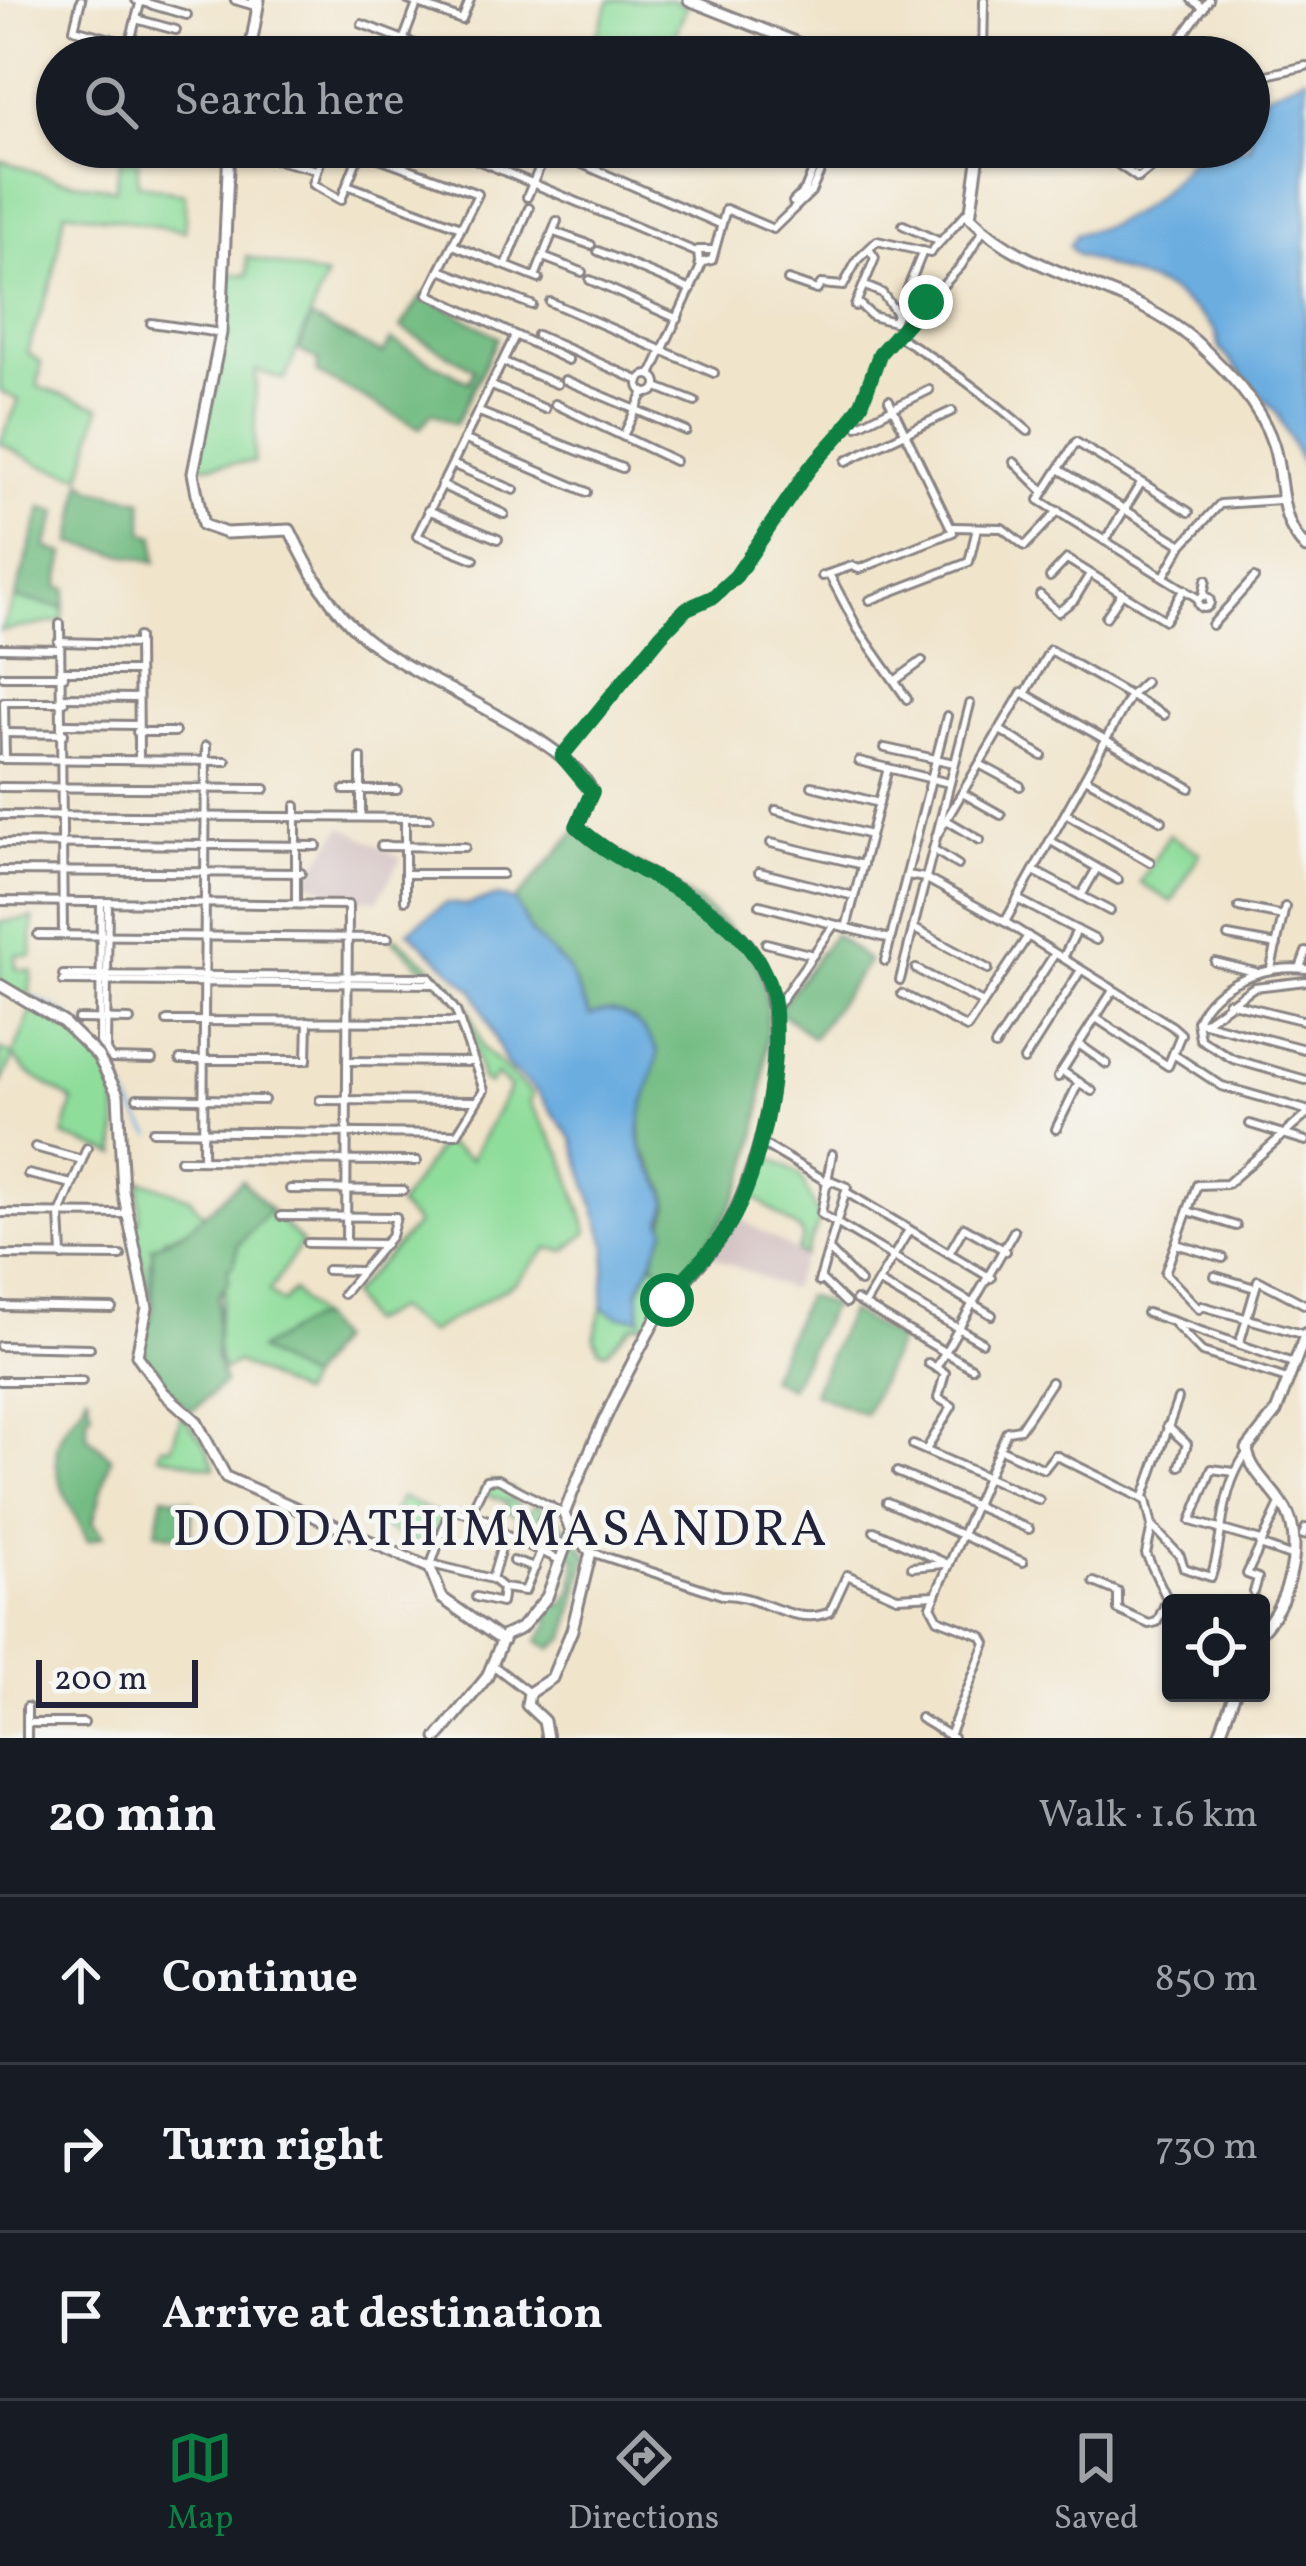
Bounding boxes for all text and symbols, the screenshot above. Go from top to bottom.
search box [36,36,1270,168]
icon: search [78,69,144,135]
text: Search here [174,71,405,134]
route end [899,275,953,329]
route start [640,1273,694,1327]
district label: DODDATHIMMASANDRA [172,1496,830,1567]
map controls [1162,1594,1270,1702]
button: locate [1162,1594,1270,1702]
scale bar [36,1654,198,1707]
text: 200 m [54,1658,148,1704]
text: 20 min [48,1781,217,1852]
text: Walk · 1.6 km [1038,1789,1258,1843]
icon: ahead [48,1947,114,2013]
text: Continue [162,1948,358,2011]
text: 850 m [1155,1953,1258,2007]
icon: right [48,2115,114,2181]
text: Turn right [162,2116,383,2179]
text: 730 m [1155,2121,1258,2175]
icon: arrive [48,2283,114,2349]
text: Arrive at destination [162,2284,603,2347]
tab: Map [167,2425,233,2543]
tab: Directions [568,2425,719,2543]
tab: Saved [1054,2425,1139,2543]

